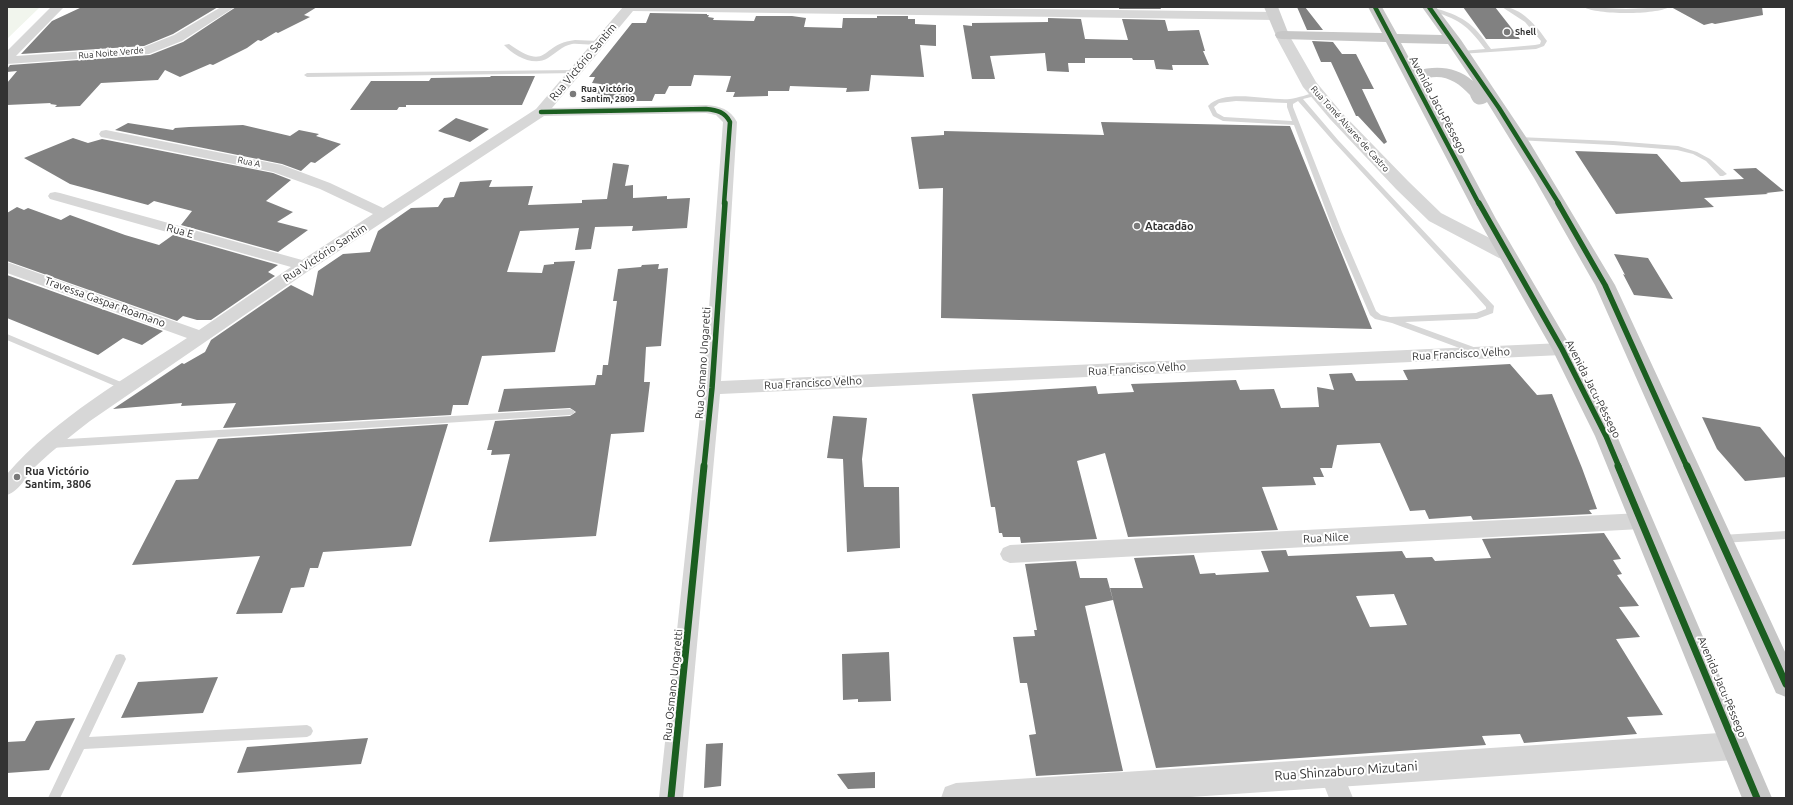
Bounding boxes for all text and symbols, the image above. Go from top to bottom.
street label: Rua Victório Santim [547,21,619,103]
marker: Shell [1502,27,1512,37]
place label: Shell [1515,27,1536,37]
street label: Rua Noite Verde [78,45,144,61]
street label: Avenida Jacu-Pêssego [1407,54,1469,156]
place label: Rua Victório Santim, 2809 [581,84,635,105]
street label: Rua Tomé Alvares de Castro [1308,84,1392,174]
marker: Rua Victório Santim, 2809 [568,89,578,99]
street label: Rua A [236,154,262,170]
place label: Atacadão [1145,219,1194,233]
street label: Rua E [165,221,195,241]
street label: Rua Victório Santim [281,221,369,285]
marker: Atacadão [1132,221,1142,231]
street label: Travessa Gaspar Roamano [43,274,167,330]
street label: Rua Osmano Ungaretti [692,307,714,419]
street label: Avenida Jacu-Pêssego [1563,338,1623,440]
street label: Rua Francisco Velho [1412,345,1510,363]
street label: Rua Francisco Velho [1088,360,1186,378]
street label: Rua Francisco Velho [764,374,862,392]
place label: Rua Victório Santim, 3806 [25,464,91,490]
marker: Rua Victório Santim, 3806 [12,472,22,482]
street label: Rua Nilce [1303,530,1349,546]
street label: Rua Osmano Ungaretti [661,628,685,742]
street label: Avenida Jacu-Pêssego [1695,635,1749,739]
street label: Rua Shinzaburo Mizutani [1274,758,1418,784]

